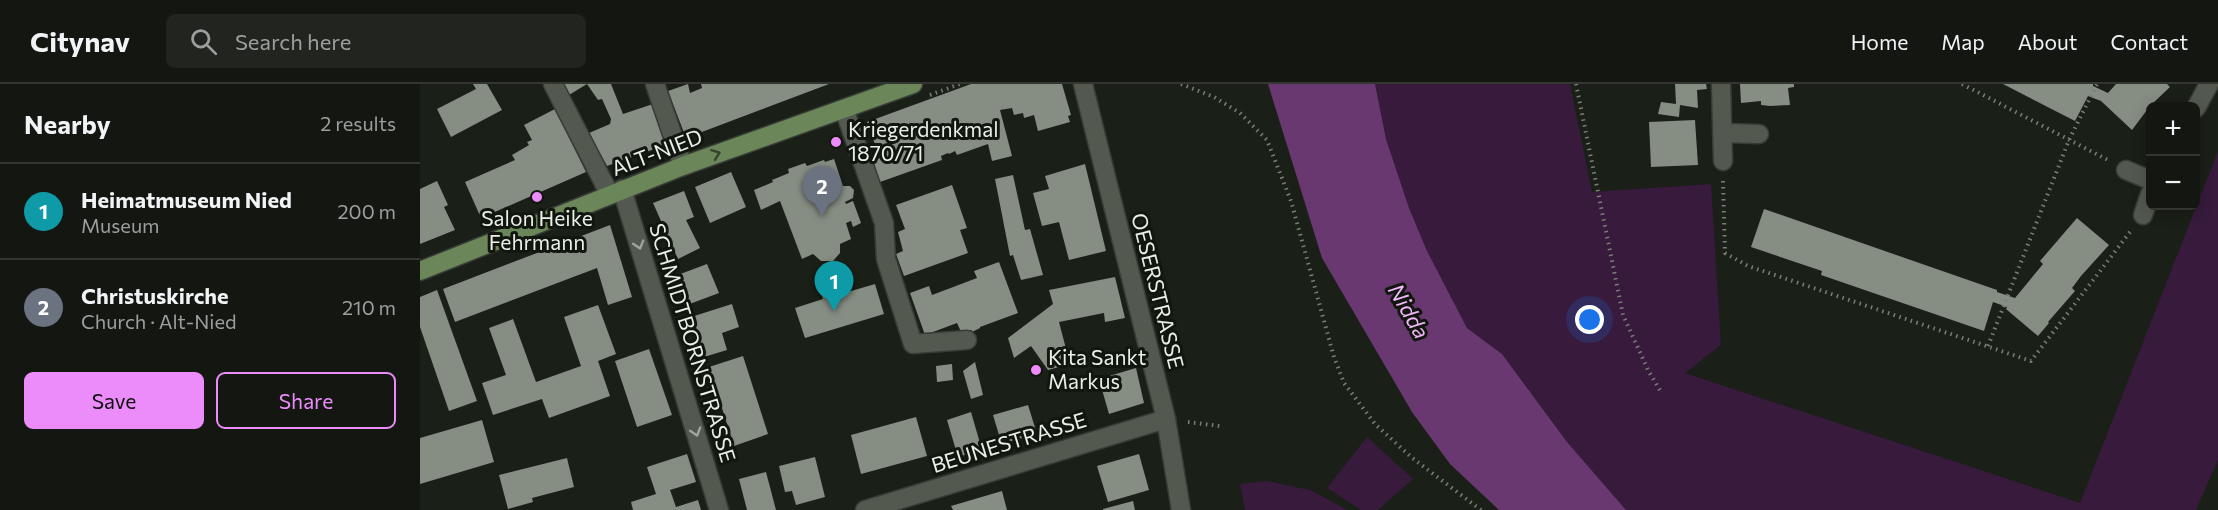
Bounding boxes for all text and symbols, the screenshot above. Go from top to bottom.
search box [166,14,586,68]
text: Citynav [30,24,130,58]
icon: search [187,25,220,58]
text: Search here [235,28,351,55]
text: Home [1851,29,1908,54]
text: Map [1941,29,1985,54]
text: About [2018,29,2077,54]
text: Contact [2110,29,2188,54]
map controls [2146,102,2200,210]
button: + [2146,102,2200,156]
text: Nearby [24,108,111,139]
text: 2 results [320,111,396,135]
place label: Kriegerdenkmal 1870/71 [848,116,999,165]
street label: ALT-NIED [608,123,705,180]
marker: Kriegerdenkmal 1870/71 [829,135,843,149]
one-way arrow [711,149,721,162]
button: − [2146,156,2200,210]
pin: 2 [802,166,842,216]
text: Heimatmuseum Nied [81,186,292,213]
marker: Salon Heike Fehrmann [530,190,544,204]
text: 1 [39,199,48,223]
text: 200 m [338,199,396,223]
place label: Salon Heike Fehrmann [481,205,593,254]
street label: OESERSTRASSE [1127,210,1190,371]
text: Museum [81,213,160,237]
street label: SCHMIDTBORNSTRASSE [645,220,742,465]
one-way arrow [632,239,644,250]
pin: 1 [814,262,854,311]
water label: Nidda [1383,278,1436,343]
text: Christuskirche [81,282,229,309]
text: 2 [38,295,49,319]
text: 210 m [342,295,396,319]
your location [1575,305,1604,334]
text: Church · Alt-Nied [81,309,237,333]
place label: Kita Sankt Markus [1048,344,1146,393]
marker: Kita Sankt Markus [1029,363,1043,377]
button: Save [24,372,204,429]
button: Share [216,372,396,429]
street label: BEUNESTRASSE [928,406,1089,477]
one-way arrow [689,426,701,437]

